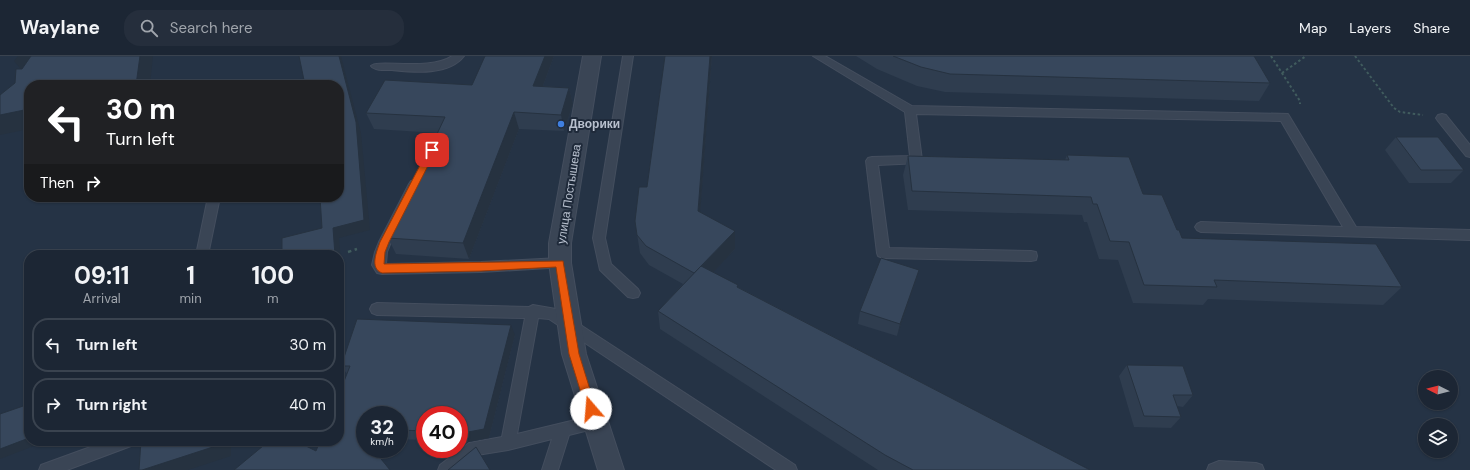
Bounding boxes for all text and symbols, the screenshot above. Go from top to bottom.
search box [124,10,404,46]
text: Waylane [20,15,100,40]
icon: search [138,17,160,39]
text: Search here [170,18,253,38]
text: Map [1299,19,1327,37]
text: Layers [1349,19,1391,37]
text: Share [1413,19,1450,37]
text: 30 m [106,91,176,128]
icon: left [40,96,92,148]
place label: Дворики [569,116,620,132]
marker: Дворики [556,119,566,129]
text: Turn left [106,127,175,151]
pin [415,133,449,167]
icon: arrive [421,139,443,161]
street label: улица Постышева [553,143,585,245]
icon: right [82,172,104,194]
text: Then [40,173,74,193]
text: 09:11 [74,260,130,291]
text: 1 [186,260,195,291]
text: 100 [252,260,294,291]
text: Arrival [83,290,121,307]
text: min [180,290,202,307]
text: m [267,290,279,307]
icon: left [42,334,64,356]
text: Turn left [76,335,137,355]
text: 30 m [290,335,326,355]
north arrow [1418,370,1458,410]
map controls [1418,370,1458,458]
position arrow [570,388,612,430]
icon: right [42,394,64,416]
text: Turn right [76,395,147,415]
text: 40 m [289,395,326,415]
speed limit sign: 40 [416,406,468,458]
text: 32 [370,414,394,440]
button: layers [1418,418,1458,458]
text: km/h [370,435,394,448]

